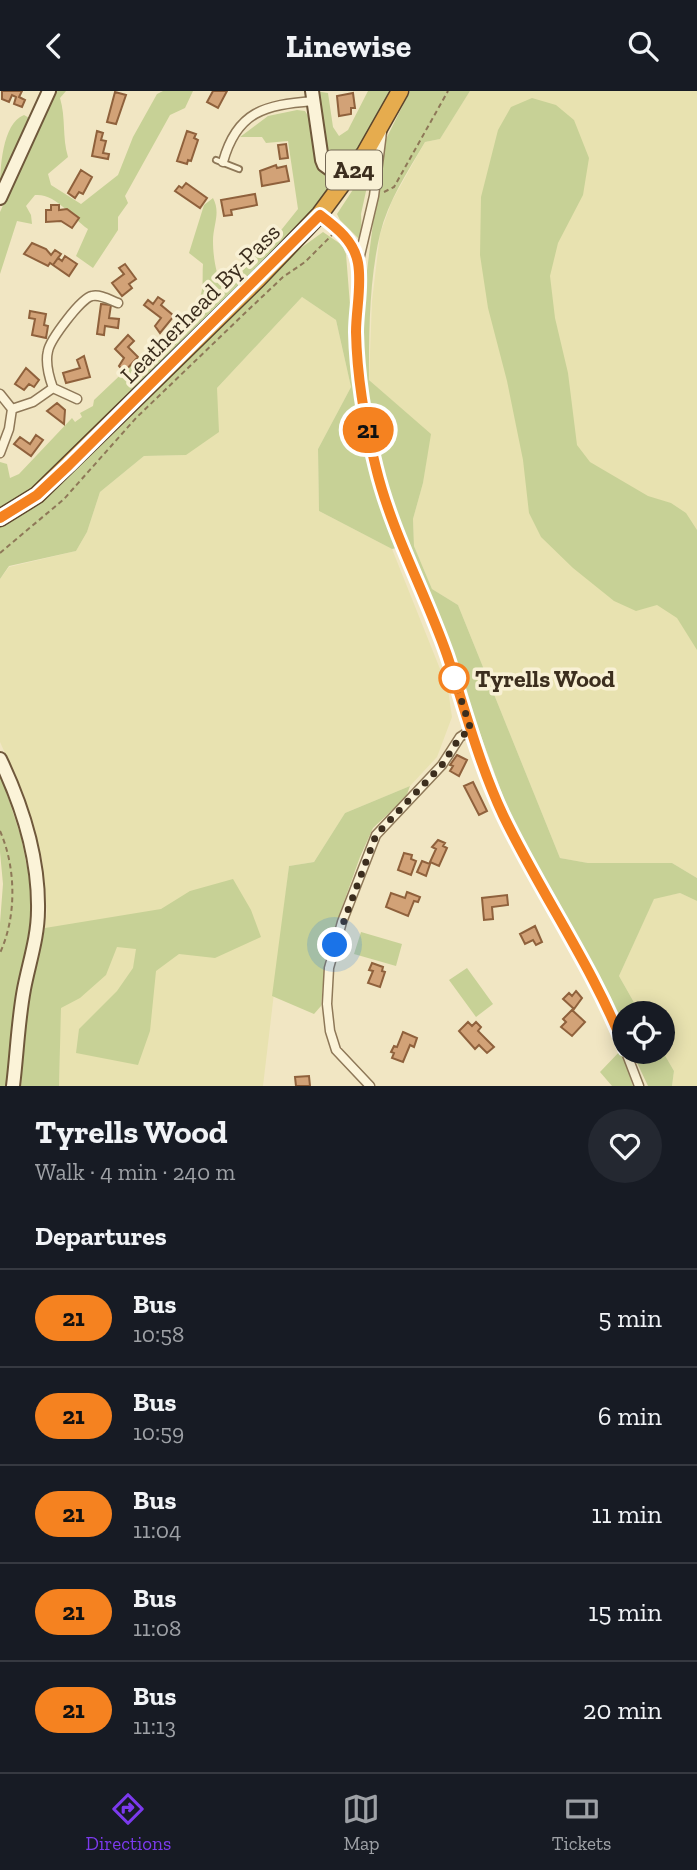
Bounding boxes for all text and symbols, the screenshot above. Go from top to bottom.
icon: back [35,27,73,65]
text: Linewise [286,27,411,65]
icon: search [624,27,662,65]
road number: A24 [326,151,382,190]
street label: Leatherhead By-Pass [114,217,286,389]
line badge: 21 [336,407,400,453]
text: 21 [357,415,379,444]
marker: Tyrells Wood [439,663,469,693]
place label: Tyrells Wood [475,664,615,693]
your location [317,927,352,962]
map controls [612,1001,675,1064]
button: locate [612,1001,675,1064]
button: heart [588,1109,662,1183]
text: Tyrells Wood [35,1112,227,1151]
text: Walk · 4 min · 240 m [35,1158,235,1186]
text: Departures [35,1220,167,1252]
text: Bus [133,1288,176,1320]
text: 5 min [598,1302,662,1334]
text: 21 [62,1303,85,1332]
text: 10:58 [133,1320,184,1348]
text: Bus [133,1386,176,1418]
text: 6 min [598,1400,662,1432]
text: 21 [62,1401,85,1430]
text: 10:59 [133,1418,184,1446]
text: Bus [133,1484,176,1516]
text: 11 min [591,1498,662,1530]
text: 21 [62,1499,85,1528]
text: 11:04 [133,1516,182,1544]
text: Bus [133,1582,176,1614]
text: 15 min [588,1596,662,1628]
text: 21 [62,1597,85,1626]
text: 11:08 [133,1614,181,1642]
text: Bus [133,1680,176,1712]
text: 20 min [583,1694,662,1726]
text: 21 [62,1695,85,1724]
text: 11:13 [133,1712,176,1740]
tab: Directions [86,1790,171,1855]
tab: Map [342,1790,380,1855]
tab: Tickets [552,1790,611,1855]

